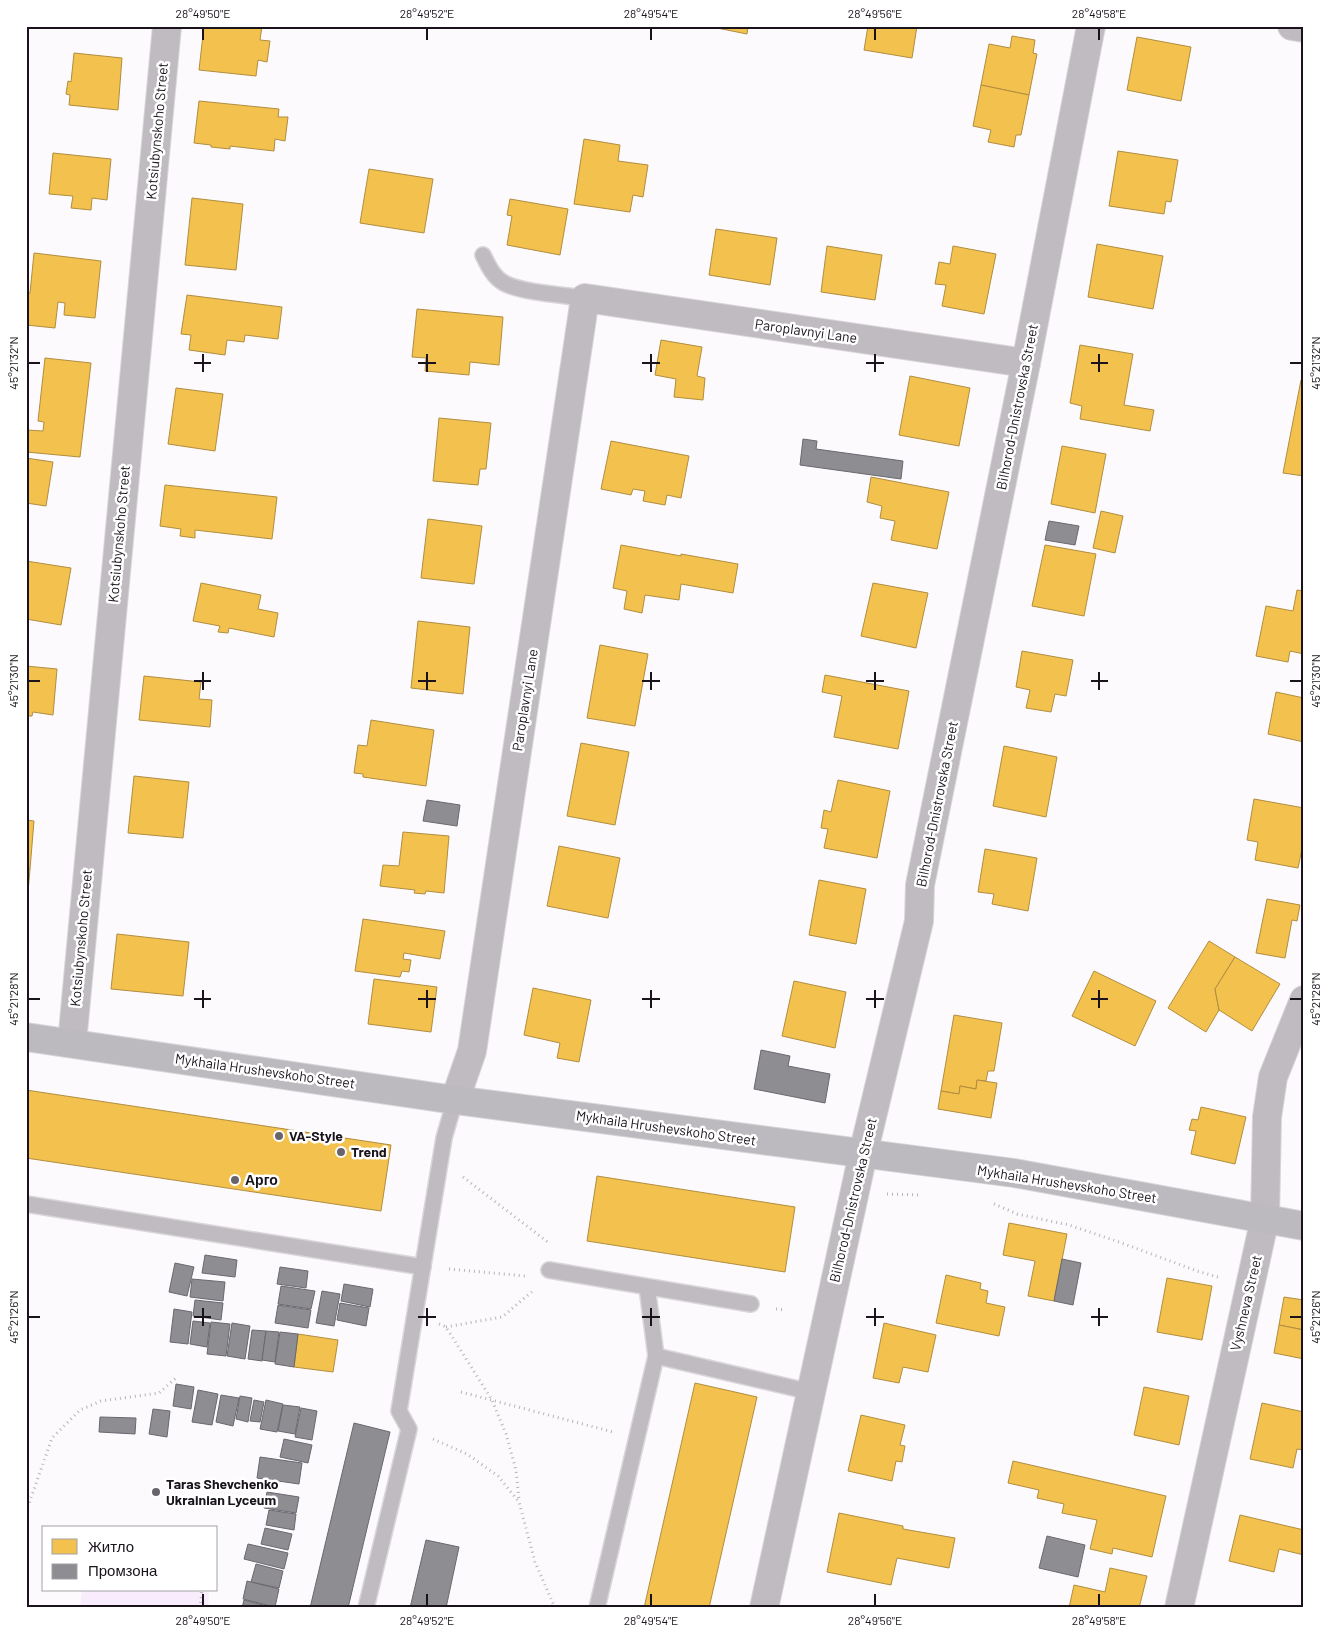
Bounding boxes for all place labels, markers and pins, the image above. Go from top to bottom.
place label: VA-Style [289,1127,343,1144]
marker: VA-Style [273,1130,285,1142]
place label: Trend [351,1143,387,1160]
marker: Trend [335,1146,347,1158]
place label: Арго [245,1171,278,1188]
marker: Арго [229,1174,241,1186]
place label: Taras Shevchenko Ukrainian Lyceum [166,1475,279,1508]
marker: Taras Shevchenko Ukrainian Lyceum [150,1486,162,1498]

